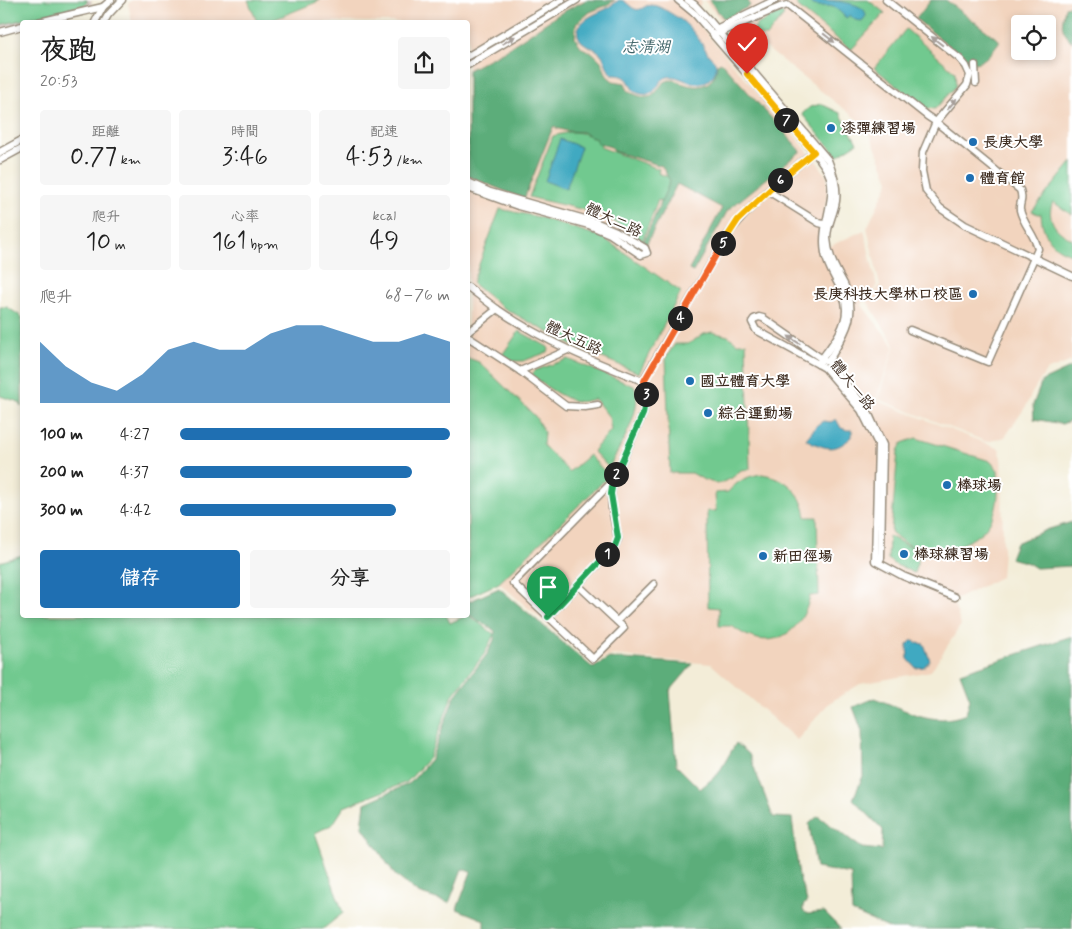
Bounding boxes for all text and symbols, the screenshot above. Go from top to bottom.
map controls [1011,15,1056,60]
button: locate [1011,15,1056,60]
pin [726,23,768,74]
icon: check [733,30,761,58]
text: 夜跑 [40,33,96,70]
one-way arrow [822,33,835,44]
one-way arrow [503,35,516,44]
one-way arrow [930,35,943,46]
button: share [398,37,450,89]
water label: 志清湖 [622,37,672,58]
text: 20:53 [40,71,78,92]
one-way arrow [946,97,957,110]
pin: 7 [774,108,798,132]
text: 7 [782,111,791,129]
place label: 漆彈練習場 [841,119,916,139]
marker: 漆彈練習場 [825,122,837,134]
text: 距離 [92,123,120,141]
text: 時間 [231,123,259,141]
text: 配速 [370,123,398,141]
place label: 長庚大學 [983,133,1043,153]
marker: 長庚大學 [967,136,979,148]
text: 0.77 [70,141,117,174]
text: 3:46 [222,141,268,174]
text: 4:53 [346,141,393,174]
text: km [117,151,141,169]
text: /km [393,151,423,169]
pin: 6 [768,168,792,192]
place label: 體育館 [980,169,1025,189]
text: 6 [777,171,784,189]
marker: 體育館 [964,172,976,184]
street label: 體大二路 [582,199,645,243]
text: kcal [373,207,396,225]
text: 爬升 [92,208,120,226]
text: 心率 [231,208,259,226]
text: 49 [370,225,399,258]
text: 10 [85,226,111,259]
text: 161 [212,226,246,259]
pin: 5 [710,230,736,256]
text: 5 [719,234,728,252]
text: m [111,236,126,254]
text: bpm [246,236,278,254]
text: 68–76 m [385,285,450,306]
place label: 長庚科技大學林口校區 [813,285,963,305]
text: 爬升 [40,287,72,308]
marker: 長庚科技大學林口校區 [967,288,979,300]
pin: 4 [668,306,692,330]
text: 4 [676,309,685,327]
street label: 體大五路 [542,317,605,361]
one-way arrow [788,335,801,345]
street label: 體大一路 [826,356,879,415]
place label: 國立體育大學 [700,372,790,392]
marker: 國立體育大學 [684,375,696,387]
pin: 3 [634,382,658,406]
text: 3 [643,385,650,403]
place label: 綜合運動場 [718,404,793,424]
marker: 綜合運動場 [702,407,714,419]
text: 100 m [40,424,83,445]
text: 4:27 [120,424,149,445]
text: 200 m [40,462,84,483]
text: 4:37 [120,462,149,483]
pin: 2 [604,462,628,486]
text: 2 [613,465,620,483]
place label: 棒球場 [957,476,1002,496]
marker: 棒球場 [941,479,953,491]
text: 300 m [40,500,83,521]
text: 4:42 [120,500,151,521]
pin: 1 [594,542,620,566]
text: 1 [604,545,611,563]
place label: 棒球練習場 [914,545,989,565]
place label: 新田徑場 [773,547,833,567]
marker: 棒球練習場 [898,548,910,560]
button: 儲存 [40,550,240,608]
button: 分享 [250,550,450,608]
marker: 新田徑場 [757,550,769,562]
pin [527,566,569,617]
icon: arrive [534,573,562,601]

